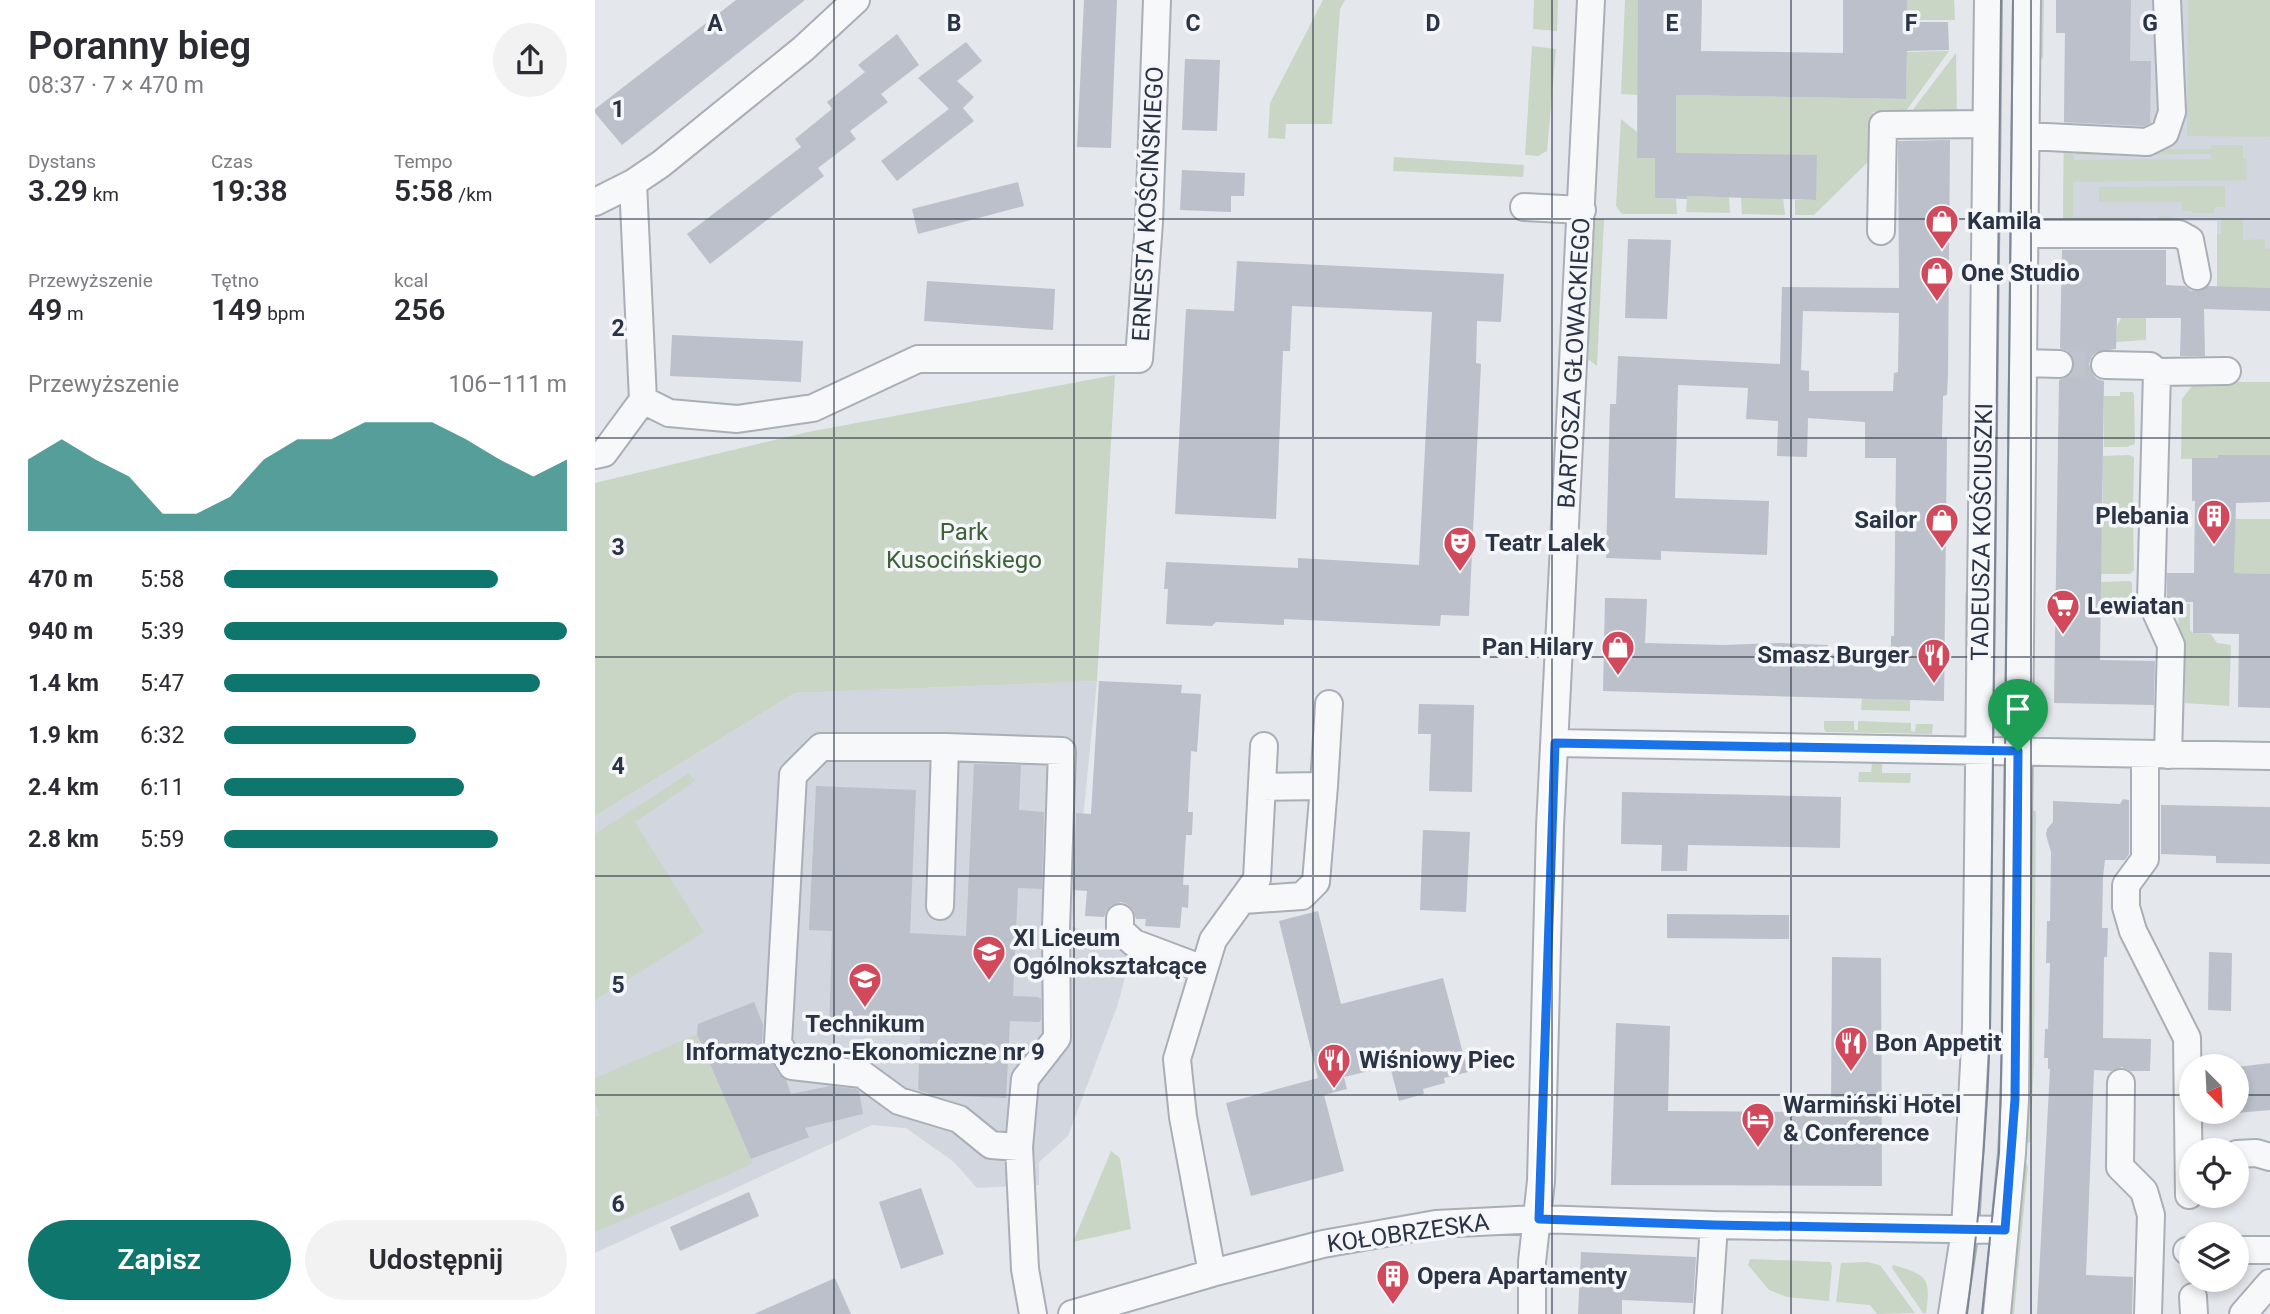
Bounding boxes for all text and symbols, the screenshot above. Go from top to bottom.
text: A [707,10,723,37]
text: B [947,10,961,37]
text: C [1185,10,1201,37]
text: D [1426,10,1440,37]
text: E [1666,10,1679,37]
text: F [1905,10,1918,37]
text: G [2142,10,2158,37]
button: share [493,23,567,97]
text: Poranny bieg [28,24,251,68]
street label: ERNESTA KOŚCIŃSKIEGO [1127,66,1169,342]
text: 08:37 · 7 × 470 m [28,72,204,99]
text: 1 [611,96,625,123]
text: Dystans [28,150,96,173]
text: Czas [211,150,253,173]
text: Tempo [394,150,453,173]
text: 3.29 [28,173,88,208]
text: 19:38 [211,173,288,208]
text: 5:58 [394,173,454,208]
text: km [88,183,119,206]
text: /km [454,183,492,206]
shop icon: Kamila [1923,202,1961,251]
place label: Kamila [1967,207,2042,235]
street label: BARTOSZA GŁOWACKIEGO [1552,217,1596,509]
shop icon: One Studio [1918,254,1956,303]
place label: One Studio [1961,259,2080,287]
text: Przewyższenie [28,269,153,292]
text: Tętno [211,269,259,292]
text: kcal [394,269,428,292]
text: 49 [28,292,62,327]
text: 149 [211,292,262,327]
text: 256 [394,292,445,327]
text: m [62,302,84,325]
text: bpm [262,302,305,325]
text: 2 [611,315,625,342]
text: Przewyższenie [28,371,179,398]
text: 106–111 m [448,371,567,398]
street label: TADEUSZA KOŚCIUSZKI [1966,403,1998,661]
building icon: Plebania [2195,497,2233,546]
shop icon: Sailor [1923,501,1961,550]
place label: Plebania [2095,502,2189,530]
place label: Sailor [1854,506,1917,534]
park label: Park Kusocińskiego [886,518,1042,574]
theatre icon: Teatr Lalek [1441,524,1479,573]
place label: Teatr Lalek [1485,529,1607,557]
text: 3 [611,534,625,561]
text: 470 m [28,566,93,593]
text: 5:58 [140,566,184,593]
supermarket icon: Lewiatan [2044,587,2082,636]
place label: Lewiatan [2087,592,2184,620]
text: 940 m [28,618,93,645]
text: 5:39 [140,618,184,645]
shop icon: Pan Hilary [1599,628,1637,677]
place label: Pan Hilary [1482,633,1594,661]
restaurant icon: Smasz Burger [1915,636,1953,685]
place label: Smasz Burger [1757,641,1909,669]
text: 1.4 km [28,670,99,697]
text: 5:47 [140,670,184,697]
pin [1988,679,2048,751]
icon: arrive [1999,690,2037,728]
text: 1.9 km [28,722,99,749]
text: 6:32 [140,722,184,749]
text: 4 [611,753,625,780]
text: 2.4 km [28,774,99,801]
text: 6:11 [140,774,184,801]
text: 2.8 km [28,826,99,853]
text: 5:59 [140,826,184,853]
place label: XI Liceum Ogólnokształcące [1013,924,1207,980]
school or university icon: XI Liceum Ogólnokształcące [970,933,1008,982]
school or university icon: Technikum Informatyczno-Ekonomiczne nr 9 [846,960,884,1009]
text: 5 [611,972,625,999]
place label: Technikum Informatyczno-Ekonomiczne nr 9 [685,1010,1045,1066]
restaurant icon: Bon Appetit [1832,1024,1870,1073]
place label: Bon Appetit [1875,1029,2002,1057]
restaurant icon: Wiśniowy Piec [1315,1041,1353,1090]
place label: Wiśniowy Piec [1359,1046,1515,1074]
north arrow [2179,1054,2249,1124]
map controls [2179,1054,2249,1292]
place label: Warmiński Hotel & Conference [1783,1091,1961,1147]
hotel icon: Warmiński Hotel & Conference [1739,1100,1777,1149]
button: locate [2179,1138,2249,1208]
text: 6 [611,1191,625,1218]
street label: KOŁOBRZESKA [1325,1208,1491,1258]
button: Zapisz [28,1220,291,1300]
button: Udostępnij [305,1220,567,1300]
button: layers [2179,1222,2249,1292]
building icon: Opera Apartamenty [1374,1257,1412,1306]
place label: Opera Apartamenty [1417,1262,1628,1290]

